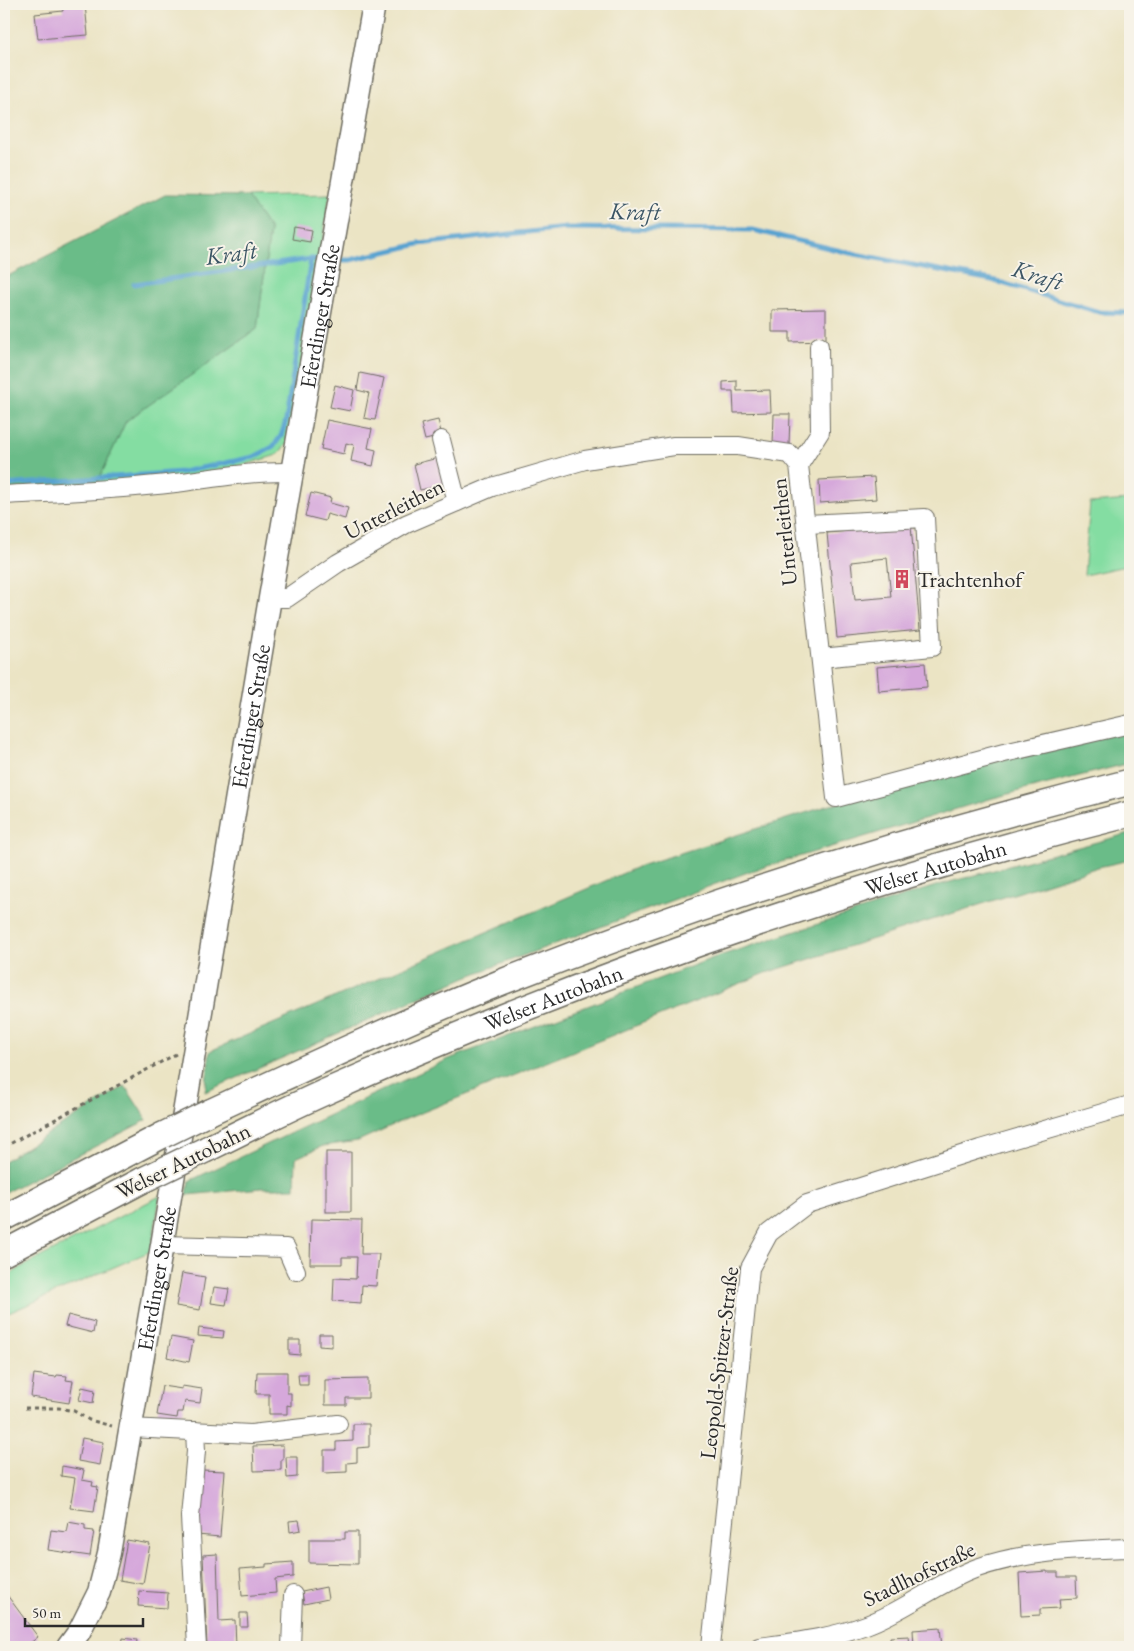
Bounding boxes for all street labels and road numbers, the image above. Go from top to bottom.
street label: Eferdinger Straße [292,242,346,391]
street label: Unterleithen [339,471,449,547]
street label: Unterleithen [764,476,804,587]
street label: Eferdinger Straße [224,642,277,791]
street label: Welser Autobahn [861,833,1010,902]
street label: Welser Autobahn [479,957,627,1038]
street label: Welser Autobahn [111,1116,256,1206]
street label: Eferdinger Straße [130,1204,183,1353]
street label: Leopold-Spitzer-Straße [693,1265,745,1461]
street label: Stadlhofstraße [858,1534,980,1614]

